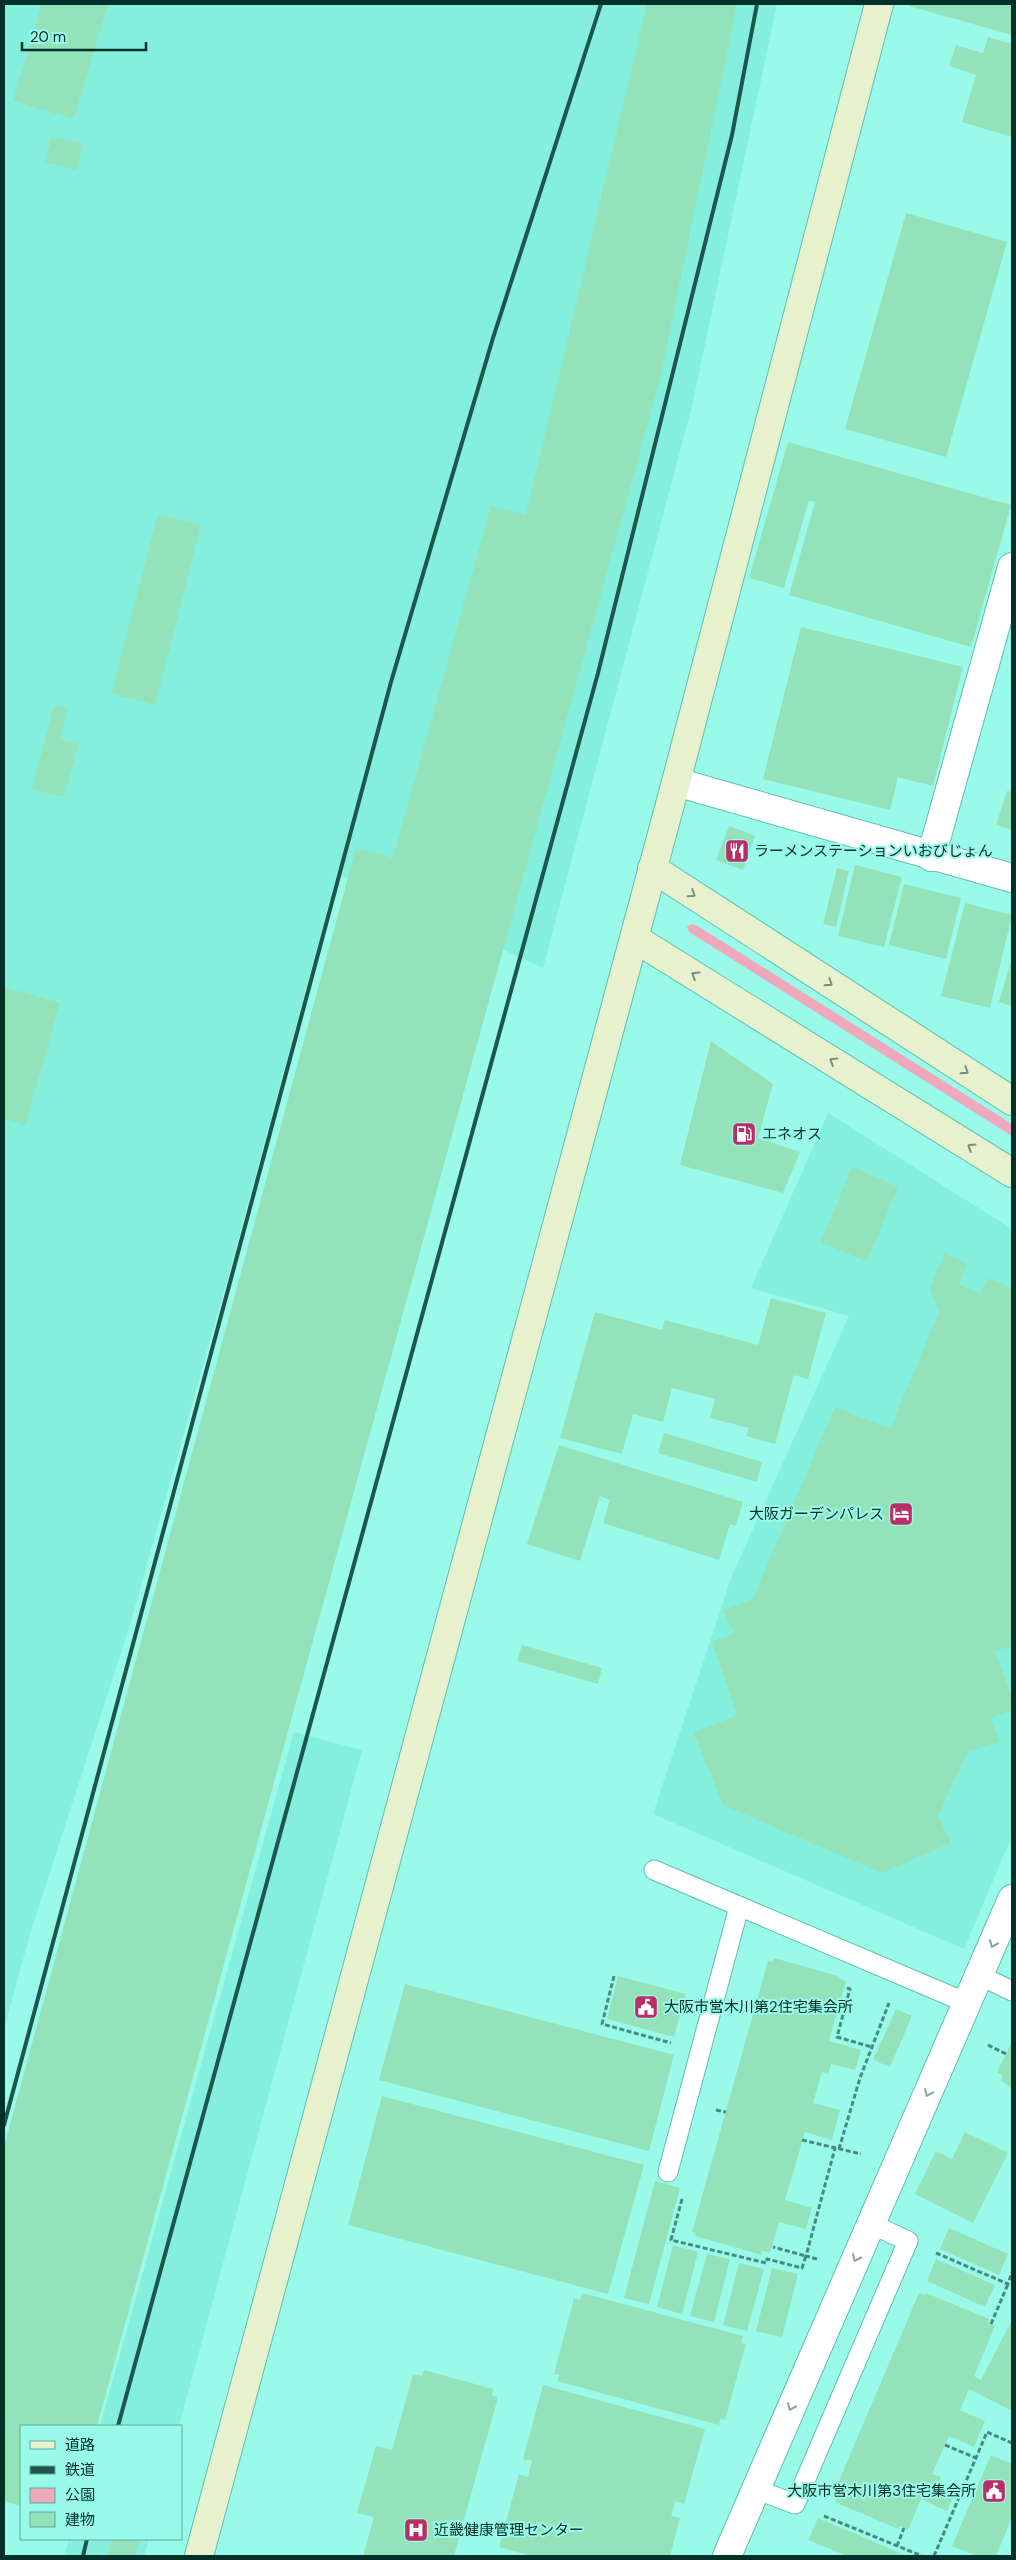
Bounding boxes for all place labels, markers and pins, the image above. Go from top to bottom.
restaurant icon: ラーメンステーションいおびじょん [724,838,750,864]
place label: ラーメンステーションいおびじょん [754,841,993,861]
fuel station icon: エネオス [731,1121,757,1147]
place label: エネオス [762,1124,822,1144]
hotel icon: 大阪ガーデンパレス [888,1501,914,1527]
place label: 大阪ガーデンパレス [749,1504,884,1524]
public building icon: 大阪市営木川第2住宅集会所 [633,1994,659,2020]
place label: 大阪市営木川第2住宅集会所 [664,1997,853,2017]
public building icon: 大阪市営木川第3住宅集会所 [981,2478,1007,2504]
place label: 大阪市営木川第3住宅集会所 [787,2481,976,2501]
hospital icon: 近畿健康管理センター [403,2517,429,2543]
place label: 近畿健康管理センター [434,2520,584,2540]

